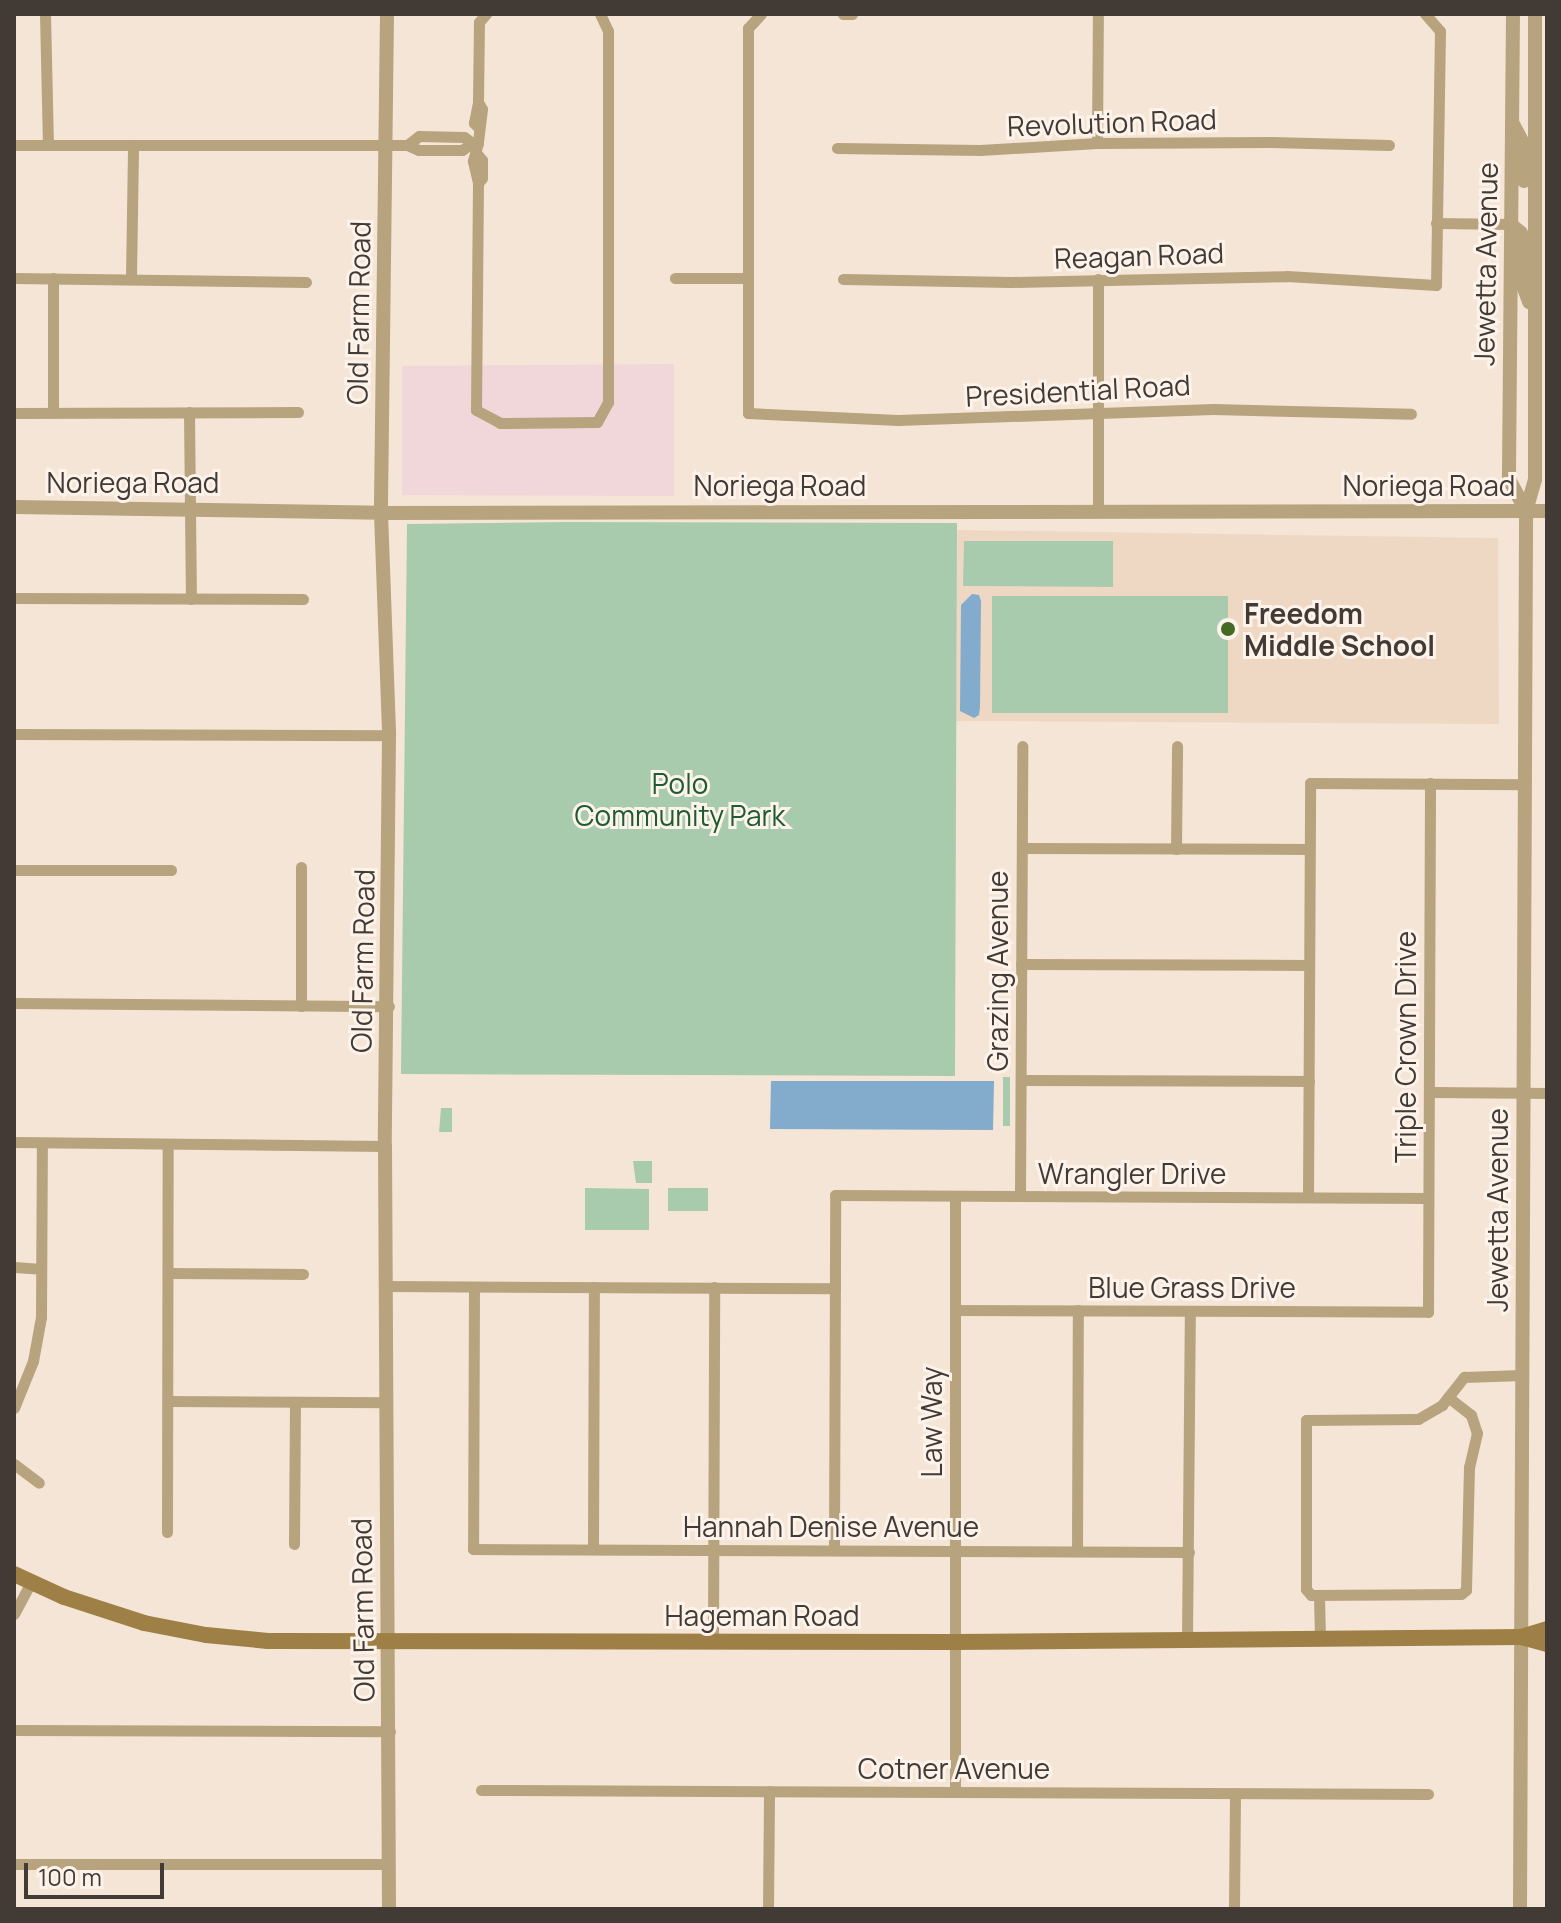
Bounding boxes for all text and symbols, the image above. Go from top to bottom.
street label: Revolution Road [1007,102,1217,142]
street label: Jewetta Avenue [1466,162,1504,366]
street label: Old Farm Road [340,221,376,405]
street label: Reagan Road [1053,235,1225,275]
street label: Presidential Road [965,367,1191,413]
street label: Noriega Road [47,465,219,499]
street label: Noriega Road [694,468,866,502]
street label: Noriega Road [1343,468,1515,502]
place label: Freedom Middle School [1244,596,1435,662]
marker: Freedom Middle School [1219,620,1237,638]
park label: Polo Community Park [575,766,785,832]
street label: Old Farm Road [344,869,380,1053]
street label: Grazing Avenue [980,871,1014,1071]
street label: Triple Crown Drive [1388,931,1422,1163]
street label: Jewetta Avenue [1480,1108,1514,1312]
street label: Wrangler Drive [1038,1156,1226,1190]
street label: Blue Grass Drive [1088,1270,1296,1304]
street label: Law Way [914,1367,948,1477]
street label: Hannah Denise Avenue [683,1509,979,1543]
street label: Old Farm Road [344,1518,380,1702]
street label: Hageman Road [664,1598,860,1632]
street label: Cotner Avenue [858,1751,1050,1785]
scale bar [28,1847,168,1897]
text: 100 m [38,1860,102,1893]

